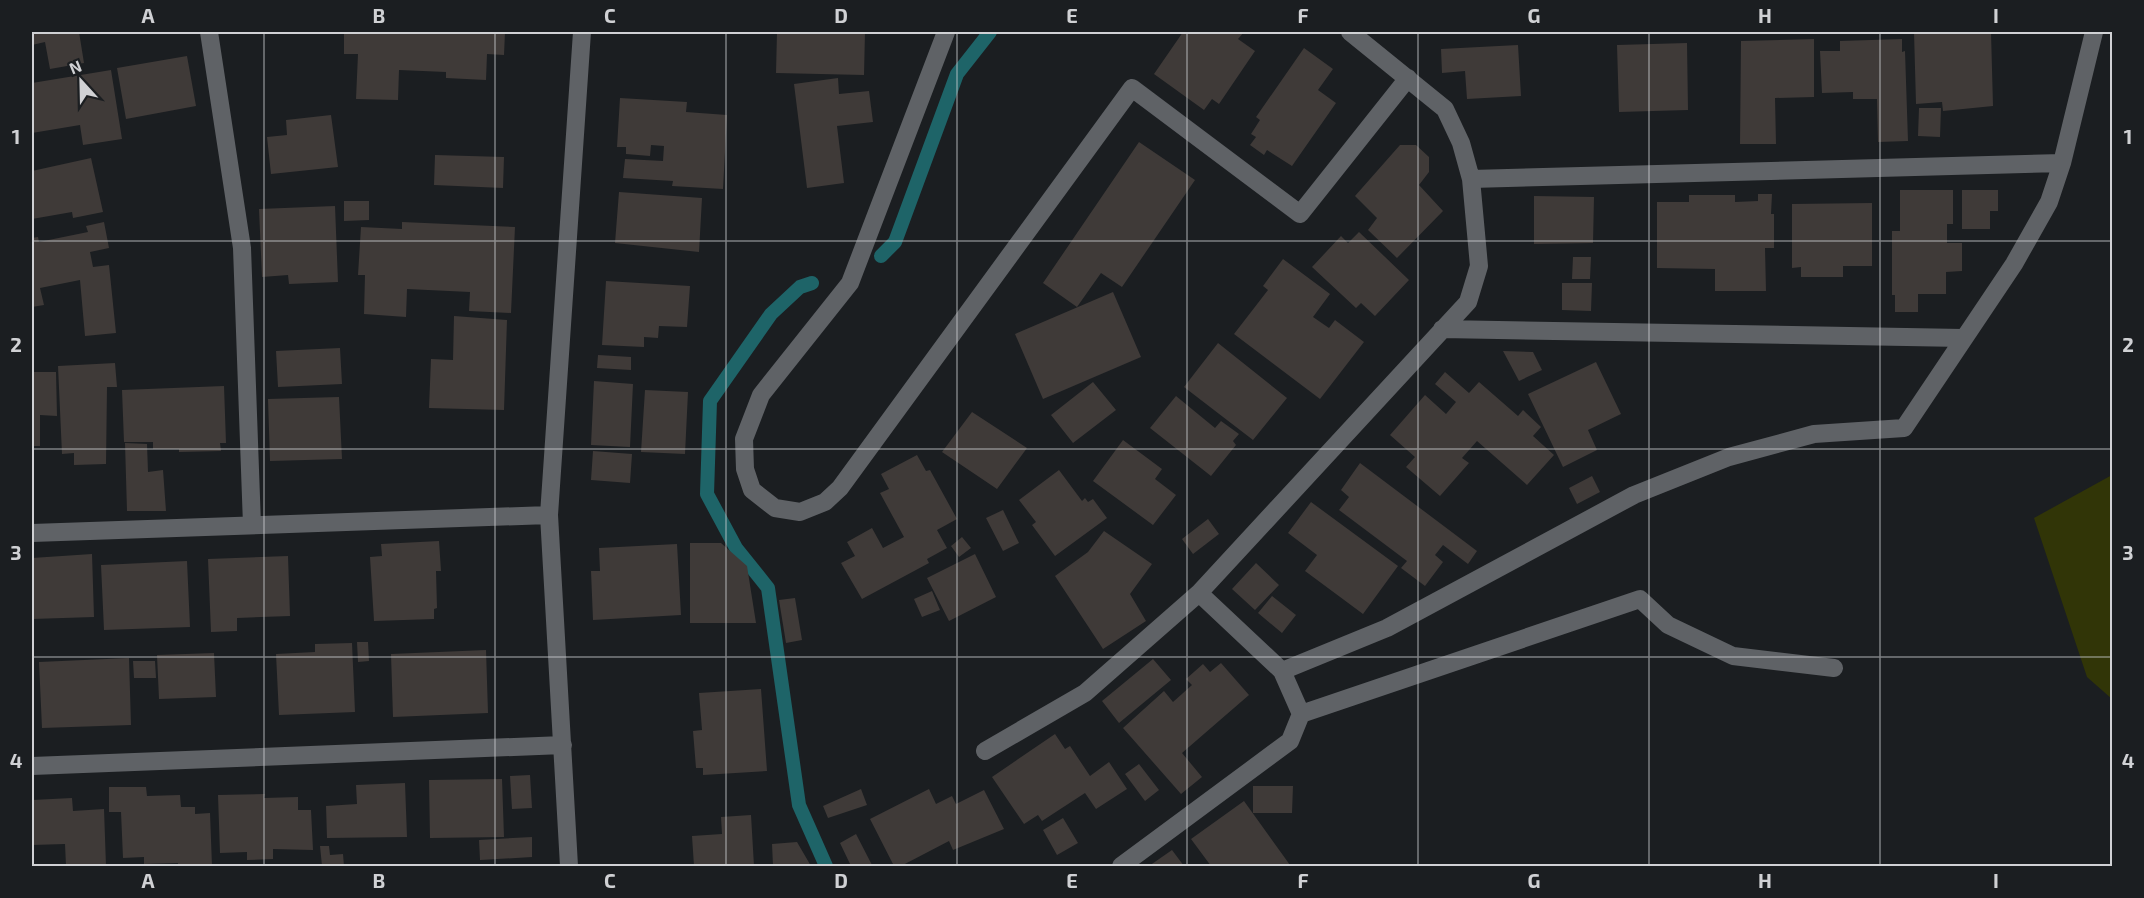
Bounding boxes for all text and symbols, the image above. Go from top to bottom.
text: A [141,3,155,27]
text: B [373,3,385,27]
text: C [604,3,616,27]
text: D [834,3,848,27]
text: E [1066,3,1078,27]
text: F [1297,3,1309,27]
text: G [1528,3,1540,27]
text: H [1758,3,1772,27]
text: I [1993,3,1999,27]
north arrow [51,51,111,111]
text: N [66,56,84,78]
text: 1 [12,124,20,148]
text: 1 [2124,124,2132,148]
text: 2 [10,332,22,356]
text: 2 [2122,332,2134,356]
text: 3 [10,540,22,564]
text: 3 [2122,540,2134,564]
text: 4 [10,748,23,772]
text: 4 [2122,748,2135,772]
text: A [141,868,155,892]
text: B [373,868,385,892]
text: C [604,868,616,892]
text: D [834,868,848,892]
text: E [1066,868,1078,892]
text: F [1297,868,1309,892]
text: G [1528,868,1540,892]
text: H [1758,868,1772,892]
text: I [1993,868,1999,892]

